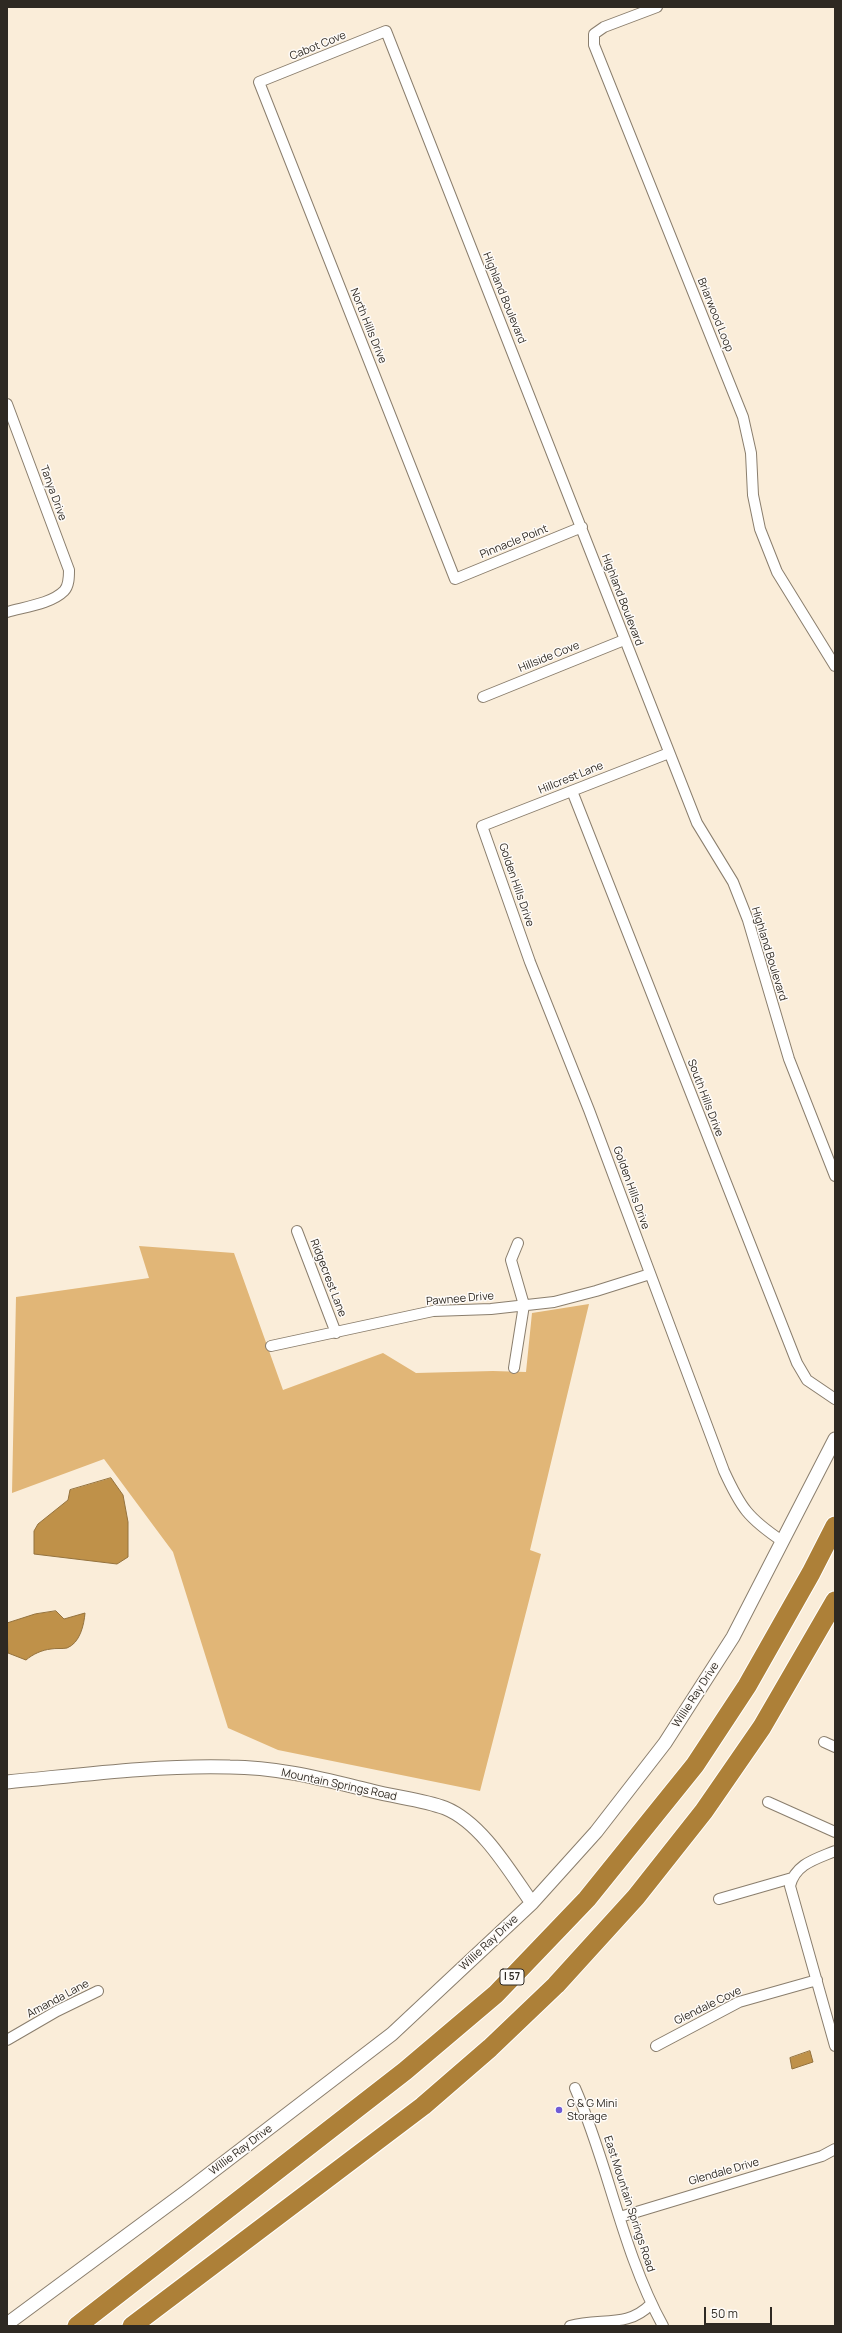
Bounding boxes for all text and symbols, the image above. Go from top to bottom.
street label: Cabot Cove [288,29,348,63]
street label: Highland Boulevard [480,250,528,346]
street label: Briarwood Loop [694,276,736,354]
street label: North Hills Drive [347,286,389,366]
street label: Tanya Drive [37,464,69,522]
street label: Pinnacle Point [478,522,550,562]
street label: Highland Boulevard [598,552,646,648]
street label: Hillside Cove [517,639,581,675]
street label: Hillcrest Lane [537,759,605,797]
street label: Golden Hills Drive [496,842,536,928]
street label: Highland Boulevard [748,906,790,1002]
street label: South Hills Drive [684,1057,726,1139]
street label: Golden Hills Drive [610,1145,652,1231]
street label: Ridgecrest Lane [307,1237,349,1319]
street label: Pawnee Drive [426,1289,494,1309]
street label: Willie Ray Drive [670,1660,722,1730]
street label: Mountain Springs Road [280,1766,398,1804]
street label: Willie Ray Drive [457,1912,521,1974]
road number: I 57 [500,1969,524,1985]
street label: Amanda Lane [25,1977,91,2021]
street label: Glendale Cove [672,1984,744,2028]
place label: G & G Mini Storage [567,2097,617,2123]
marker: G & G Mini Storage [554,2105,564,2115]
street label: Willie Ray Drive [207,2122,275,2178]
street label: East Mountain Springs Road [601,2134,657,2274]
street label: Glendale Drive [687,2156,761,2188]
scale bar [706,2299,774,2325]
text: 50 m [711,2305,738,2322]

